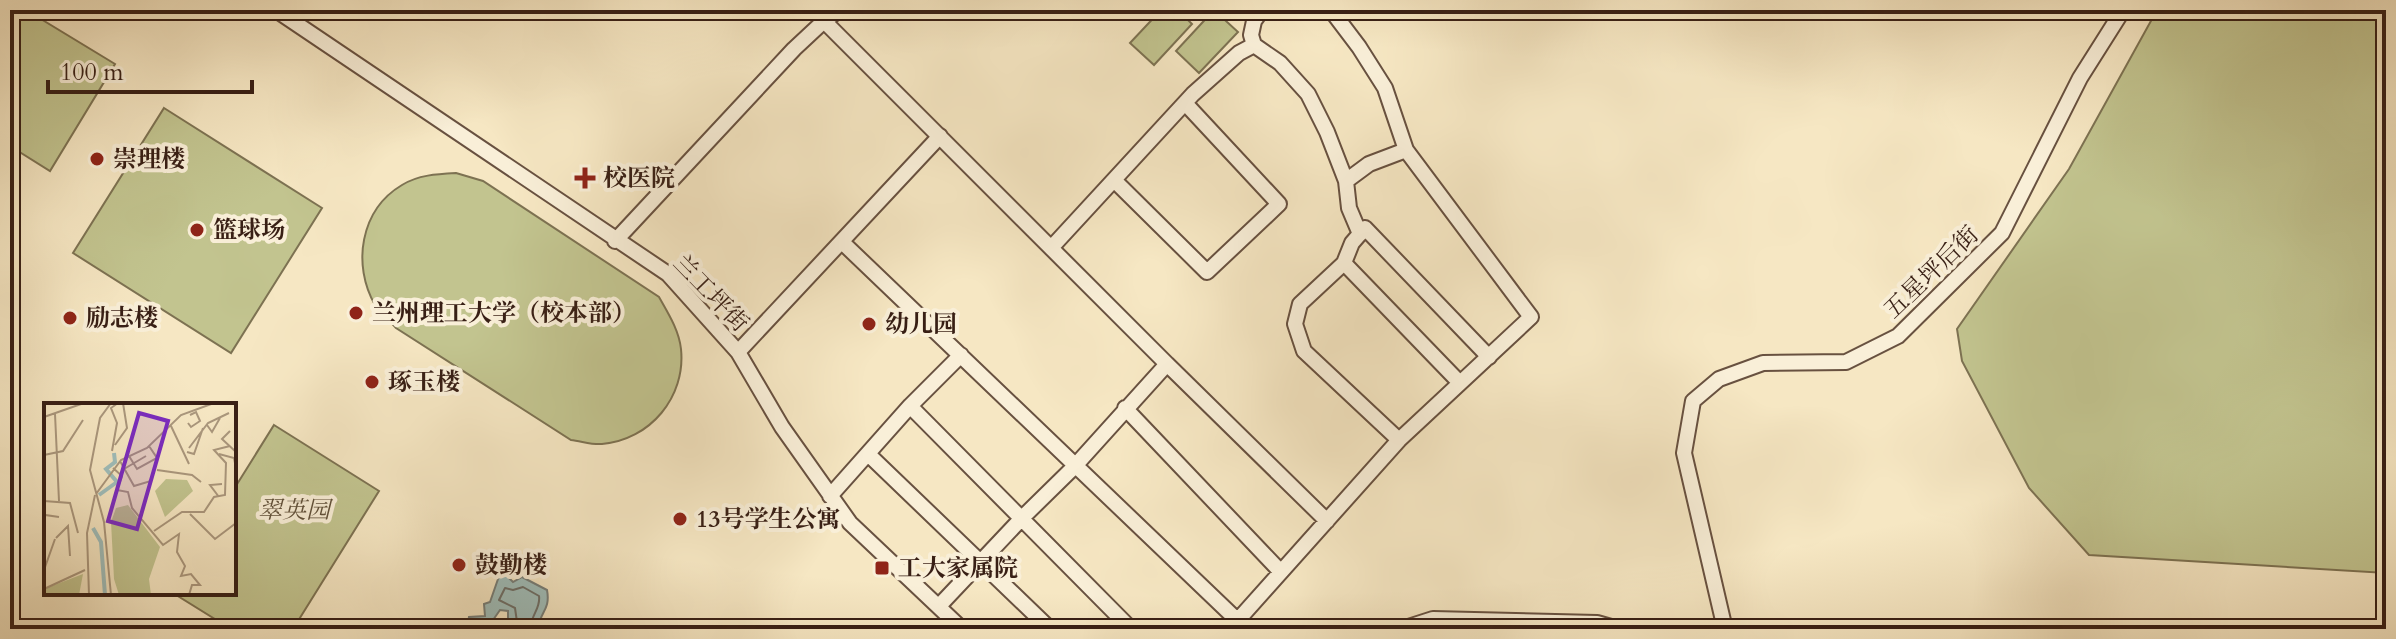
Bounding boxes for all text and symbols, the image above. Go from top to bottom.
scale bar [48,44,252,94]
text: 100 m [60,56,124,89]
place label: 崇理楼 [113,143,185,176]
marker: 崇理楼 [88,150,106,168]
place label: 校医院 [603,162,675,195]
marker: 校医院 [574,167,596,189]
place label: 篮球场 [213,214,285,247]
street label: 五星坪后街 [1877,219,1986,326]
marker: 篮球场 [188,221,206,239]
street label: 兰工坪街 [665,247,756,339]
place label: 兰州理工大学（校本部） [372,297,636,330]
place label: 励志楼 [86,302,158,335]
marker: 兰州理工大学（校本部） [347,304,365,322]
place label: 幼儿园 [885,308,957,341]
marker: 励志楼 [61,309,79,327]
marker: 幼儿园 [860,315,878,333]
place label: 琢玉楼 [388,366,460,399]
marker: 琢玉楼 [363,373,381,391]
inset map [44,403,236,595]
park label: 翠英园 [258,494,334,527]
place label: 13号学生公寓 [696,503,841,536]
marker: 13号学生公寓 [671,510,689,528]
place label: 鼓勤楼 [475,549,547,582]
place label: 工大家属院 [898,552,1018,585]
marker: 鼓勤楼 [450,556,468,574]
marker: 工大家属院 [873,559,891,577]

